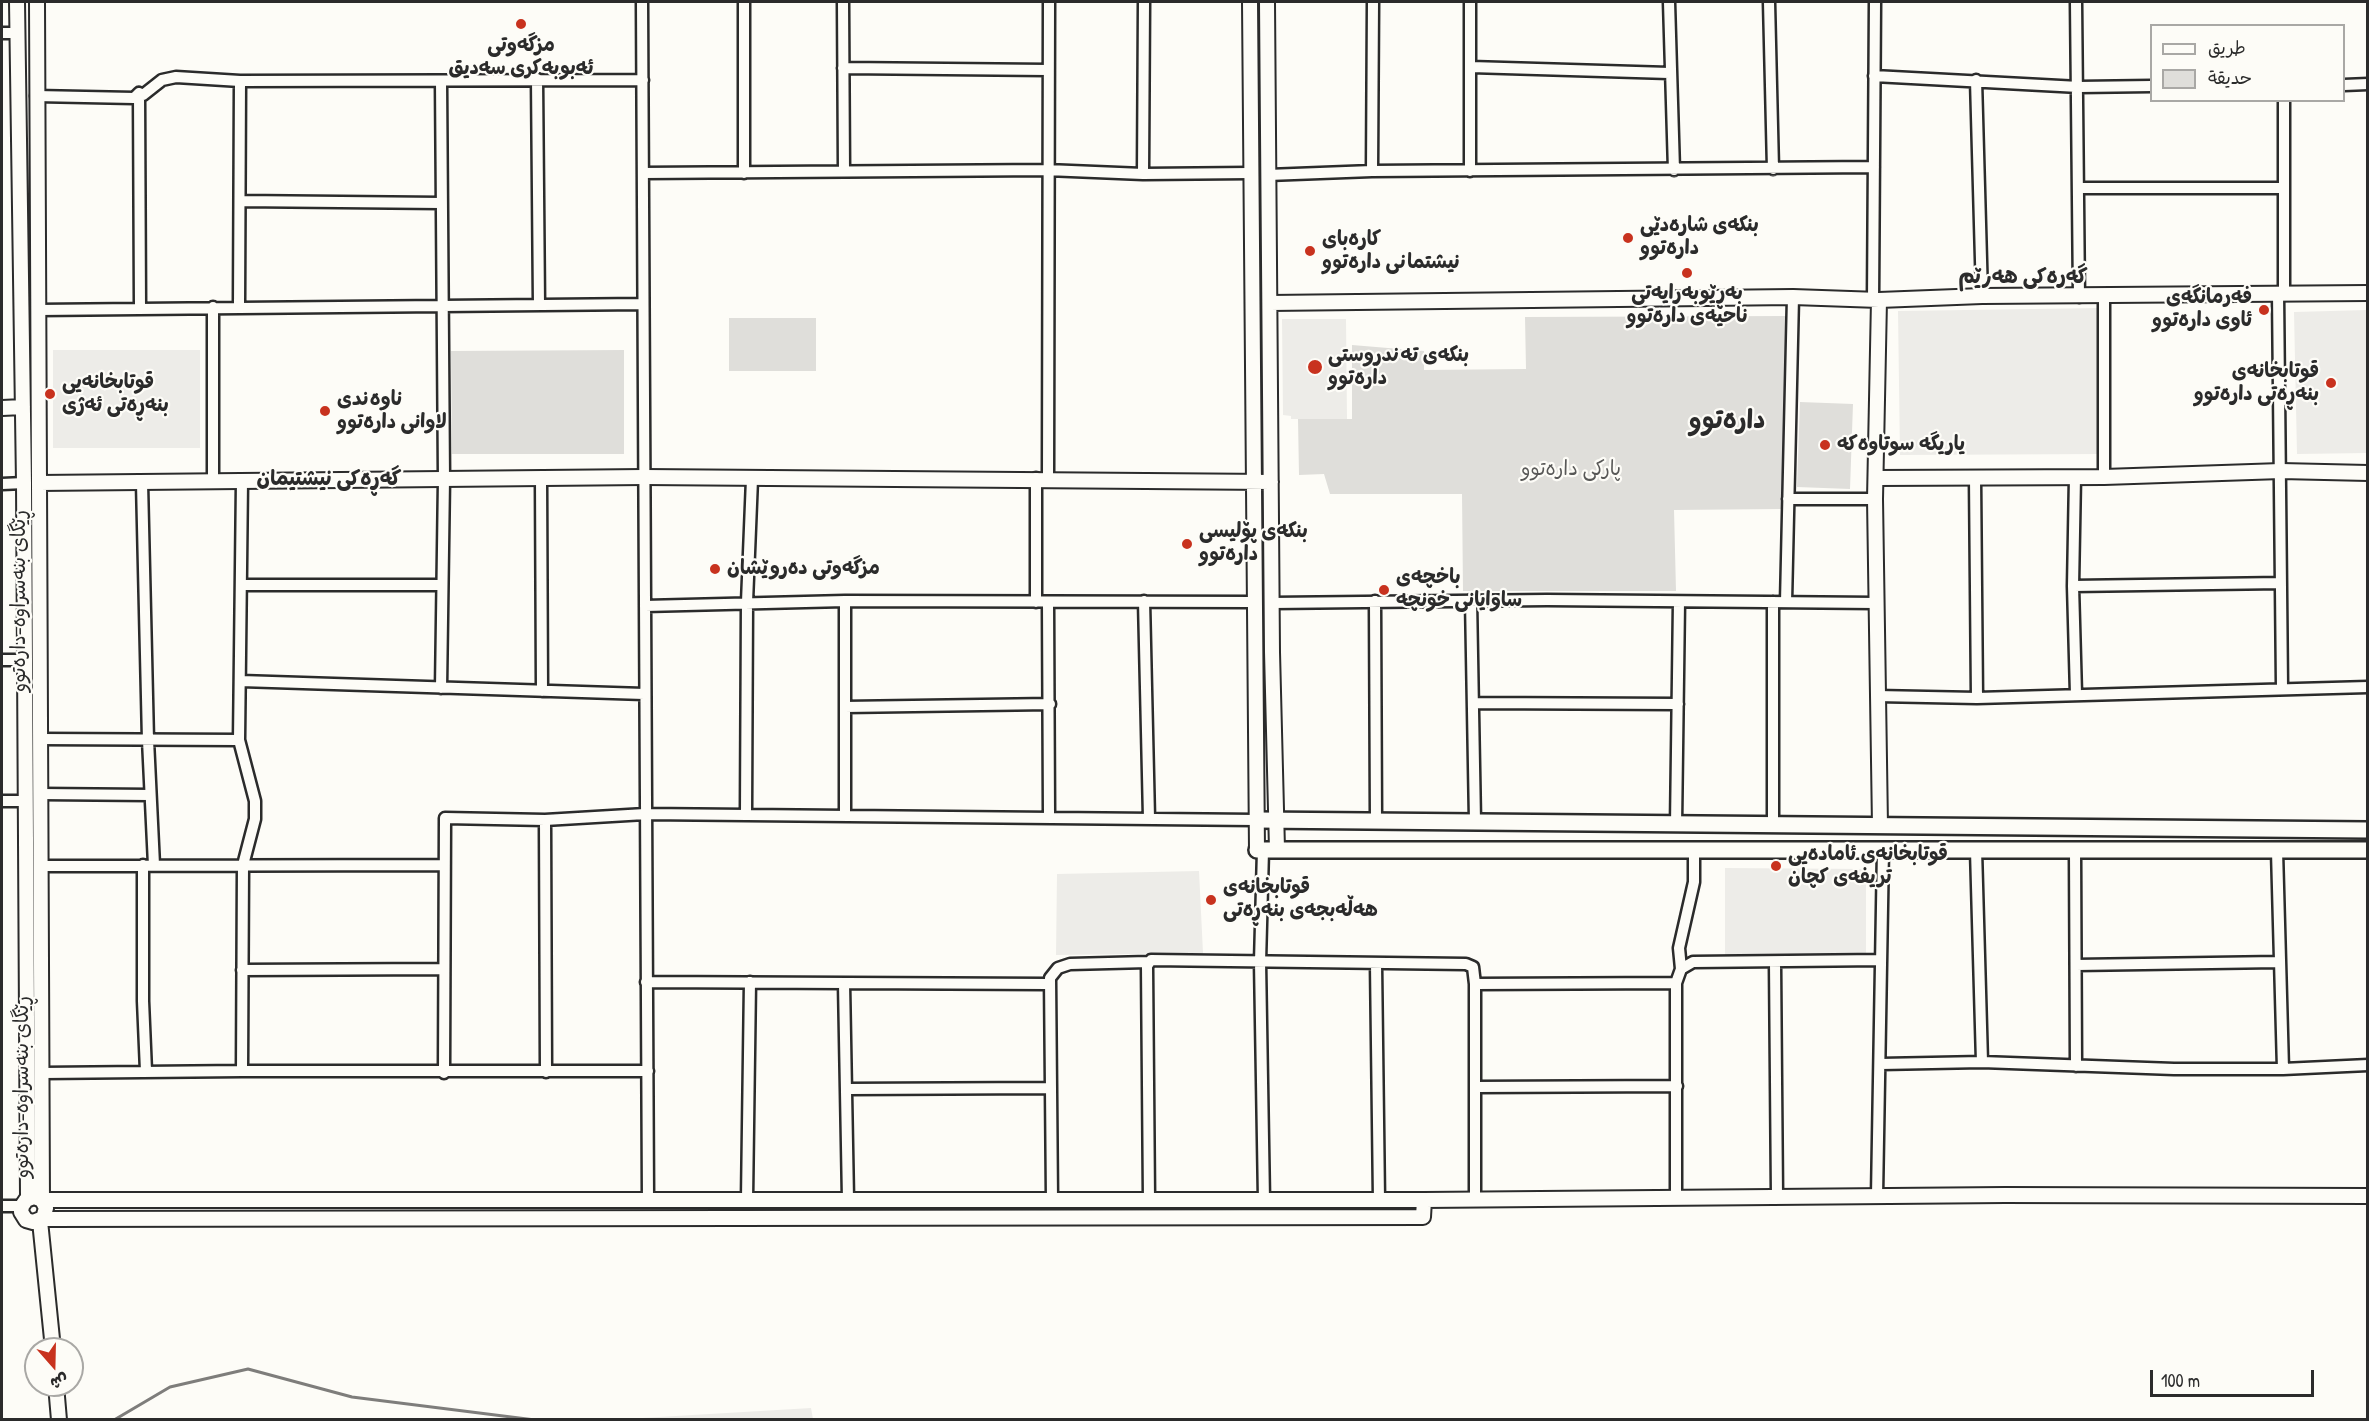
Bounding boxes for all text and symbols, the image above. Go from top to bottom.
marker: مزگەوتی ئەبوبەکری سەدیق [514,17,528,31]
legend [2150,24,2345,102]
place label: مزگەوتی ئەبوبەکری سەدیق [449,34,593,81]
text: طريق [2208,35,2246,60]
text: حديقة [2208,65,2252,90]
place label: بنکەی شارەدێی دارەتوو [1640,214,1759,261]
place label: کارەبای نیشتمانی دارەتوو [1322,228,1460,275]
marker: بنکەی شارەدێی دارەتوو [1621,231,1635,245]
marker: کارەبای نیشتمانی دارەتوو [1303,244,1317,258]
district label: گەرەکی هەرێم [1958,264,2088,290]
marker: بەڕێوبەرایەتی ناحیەی دارەتوو [1680,266,1694,280]
place label: بەڕێوبەرایەتی ناحیەی دارەتوو [1627,282,1747,329]
place label: فەرمانگەی ئاوی دارەتوو [2152,286,2252,333]
marker: فەرمانگەی ئاوی دارەتوو [2257,303,2271,317]
place label: بنکەی تەندروستی دارەتوو [1328,344,1469,391]
marker: بنکەی تەندروستی دارەتوو [1306,358,1324,376]
place label: قوتابخانەی بنەڕەتی دارەتوو [2194,360,2319,407]
place label: قوتابخانەیی بنەڕەتی ئەژی [62,371,169,418]
marker: قوتابخانەی بنەڕەتی دارەتوو [2324,376,2338,390]
marker: قوتابخانەیی بنەڕەتی ئەژی [43,387,57,401]
place label: ناوەندی لاوانی دارەتوو [337,388,447,435]
marker: ناوەندی لاوانی دارەتوو [318,404,332,418]
district label: دارەتوو [1689,405,1765,437]
place label: یاریگە سوتاوەکە [1837,433,1965,457]
marker: یاریگە سوتاوەکە [1818,438,1832,452]
park label: پارکی دارەتوو [1521,458,1621,482]
district label: گەڕەکی نیشتیمان [257,466,401,492]
street label: ڕێگای بنەسراوە-دارەتوو [8,510,32,692]
place label: بنکەی پۆلیسی دارەتوو [1199,520,1308,567]
marker: بنکەی پۆلیسی دارەتوو [1180,537,1194,551]
place label: مزگەوتی دەروێشان [727,557,880,581]
marker: مزگەوتی دەروێشان [708,562,722,576]
place label: باخچەی ساوایانی خونچە [1396,566,1522,613]
marker: باخچەی ساوایانی خونچە [1377,583,1391,597]
place label: قوتابخانەی ئامادەیی تریفەی کچان [1788,843,1948,890]
marker: قوتابخانەی ئامادەیی تریفەی کچان [1769,859,1783,873]
place label: قوتابخانەی هەڵەبجەی بنەڕەتی [1223,876,1378,923]
marker: قوتابخانەی هەڵەبجەی بنەڕەتی [1204,893,1218,907]
street label: ڕێگای بنەسراوە-دارەتوو [11,996,35,1178]
north arrow [24,1337,84,1397]
scale bar [2153,1358,2316,1396]
text: 100 m [2161,1368,2200,1393]
text: ش [47,1369,72,1395]

